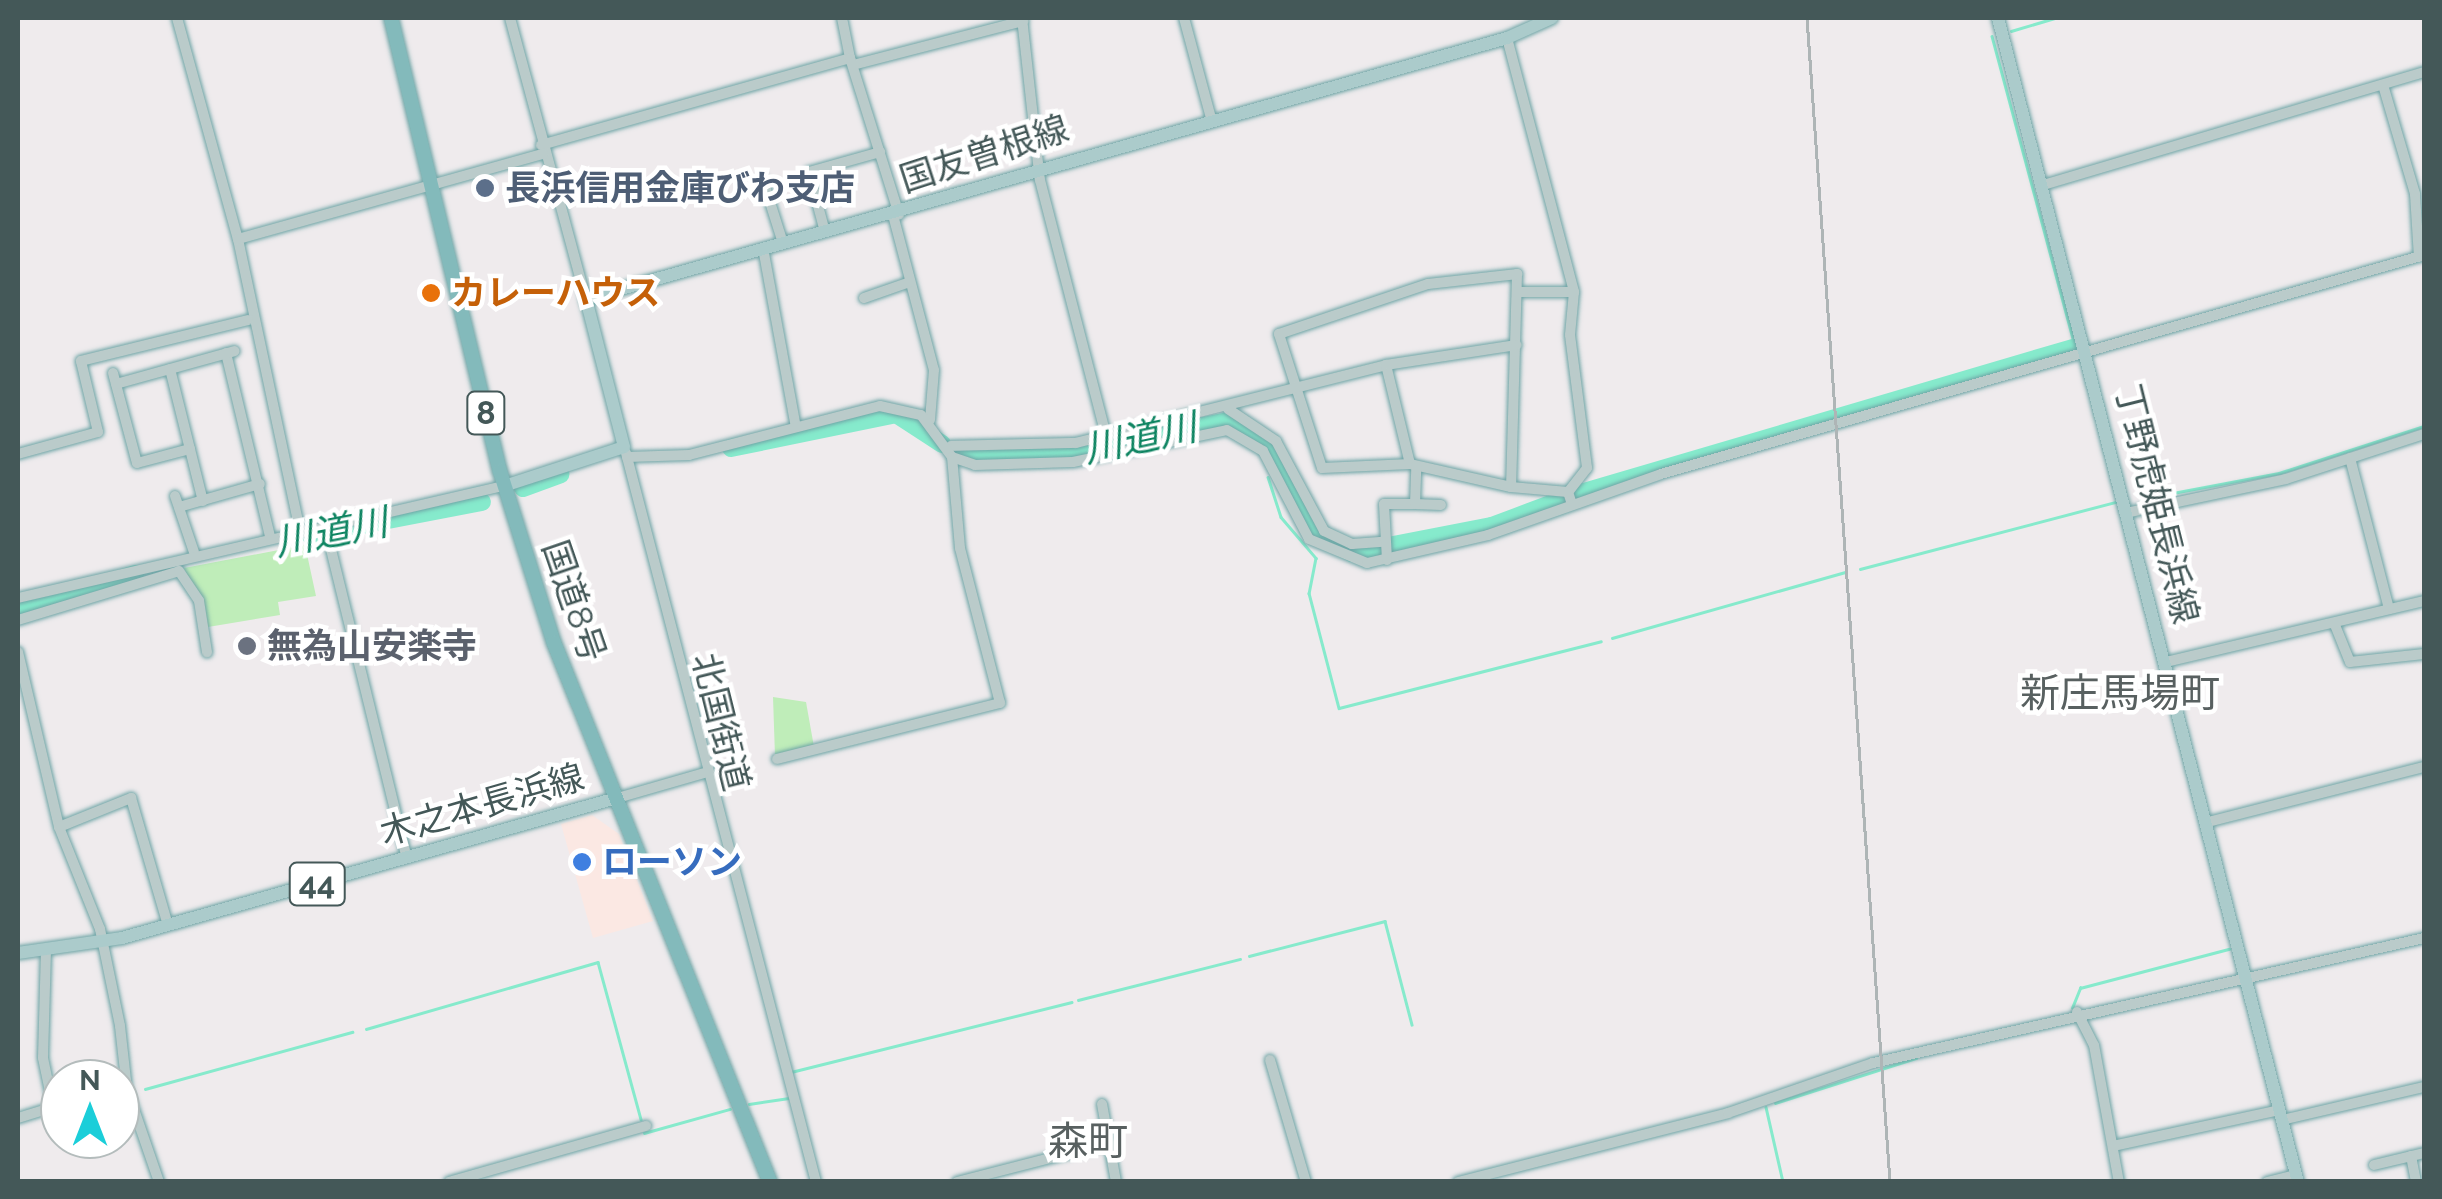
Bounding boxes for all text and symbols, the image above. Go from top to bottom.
street label: 国友曽根線 [894,107,1074,201]
place label: 長浜信用金庫びわ支店 [505,167,855,209]
marker: 長浜信用金庫びわ支店 [474,177,496,199]
place label: カレーハウス [451,272,661,314]
marker: カレーハウス [420,282,442,304]
street label: 丁野虎姫長浜線 [2107,380,2207,628]
road number: 8 [466,386,506,440]
water label: 川道川 [1080,404,1200,472]
water label: 川道川 [271,499,391,565]
street label: 国道8号 [534,535,614,667]
place label: 無為山安楽寺 [267,625,477,667]
marker: 無為山安楽寺 [236,635,258,657]
street label: 北国街道 [684,649,758,795]
district label: 新庄馬場町 [2020,669,2220,717]
street label: 木之本長浜線 [375,756,589,854]
place label: ローソン [602,841,742,883]
marker: ローソン [571,851,593,873]
road number: 44 [287,857,347,911]
north arrow [40,1059,140,1159]
text: N [79,1064,101,1097]
district label: 森町 [1048,1117,1128,1165]

